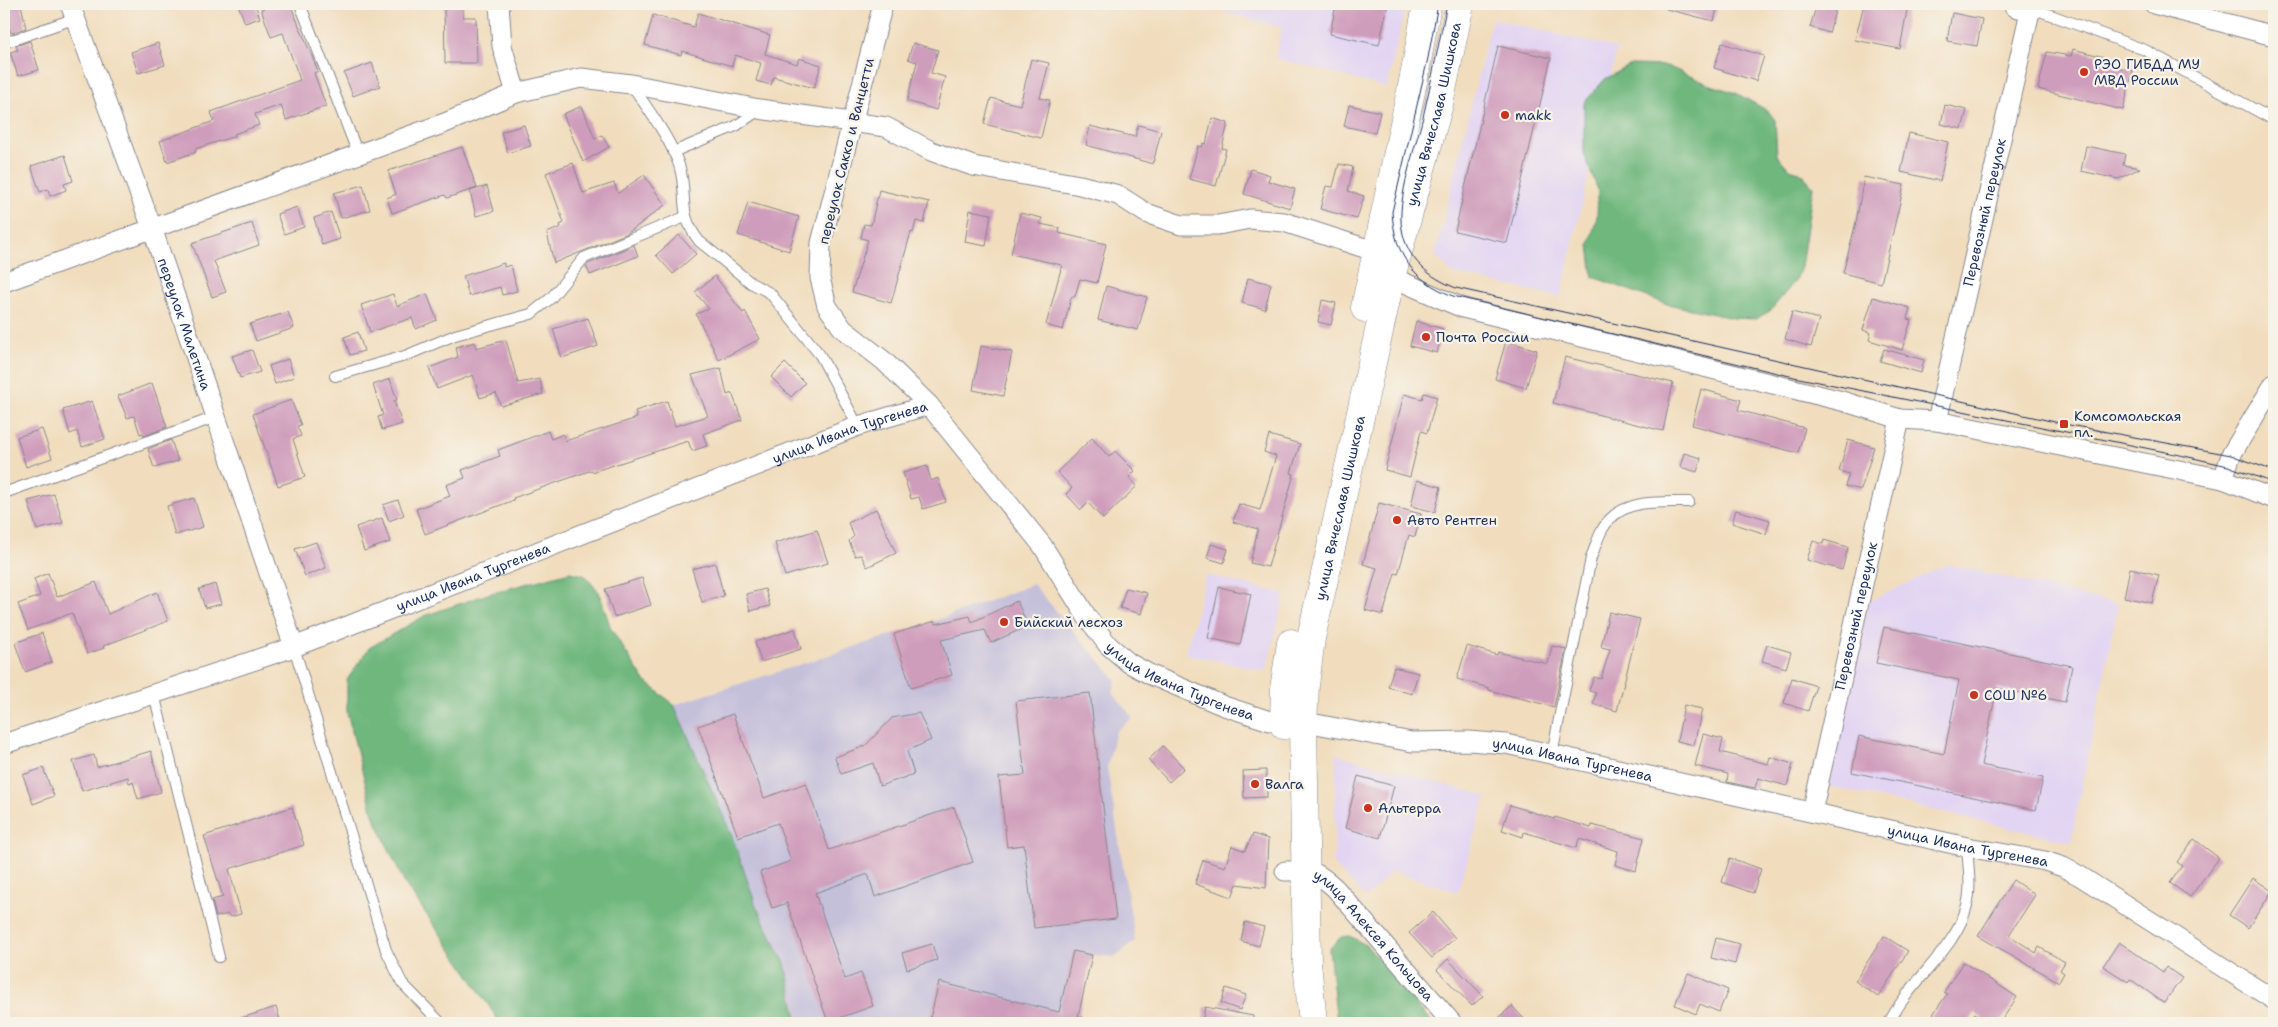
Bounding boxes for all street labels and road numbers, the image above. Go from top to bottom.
street label: улица Вячеслава Шишкова [1402,20,1465,208]
street label: переулок Сакко и Ванцетти [814,56,878,246]
street label: Перевозный переулок [1959,136,2010,288]
street label: переулок Малетина [154,256,215,393]
street label: улица Ивана Тургенева [770,397,930,468]
street label: улица Вячеслава Шишкова [1311,413,1369,602]
street label: улица Ивана Тургенева [394,539,553,615]
street label: Перевозный переулок [1831,540,1881,692]
street label: улица Ивана Тургенева [1102,638,1257,724]
street label: улица Ивана Тургенева [1492,734,1655,786]
street label: улица Ивана Тургенева [1886,821,2050,870]
street label: улица Алексея Кольцова [1310,865,1438,1005]

